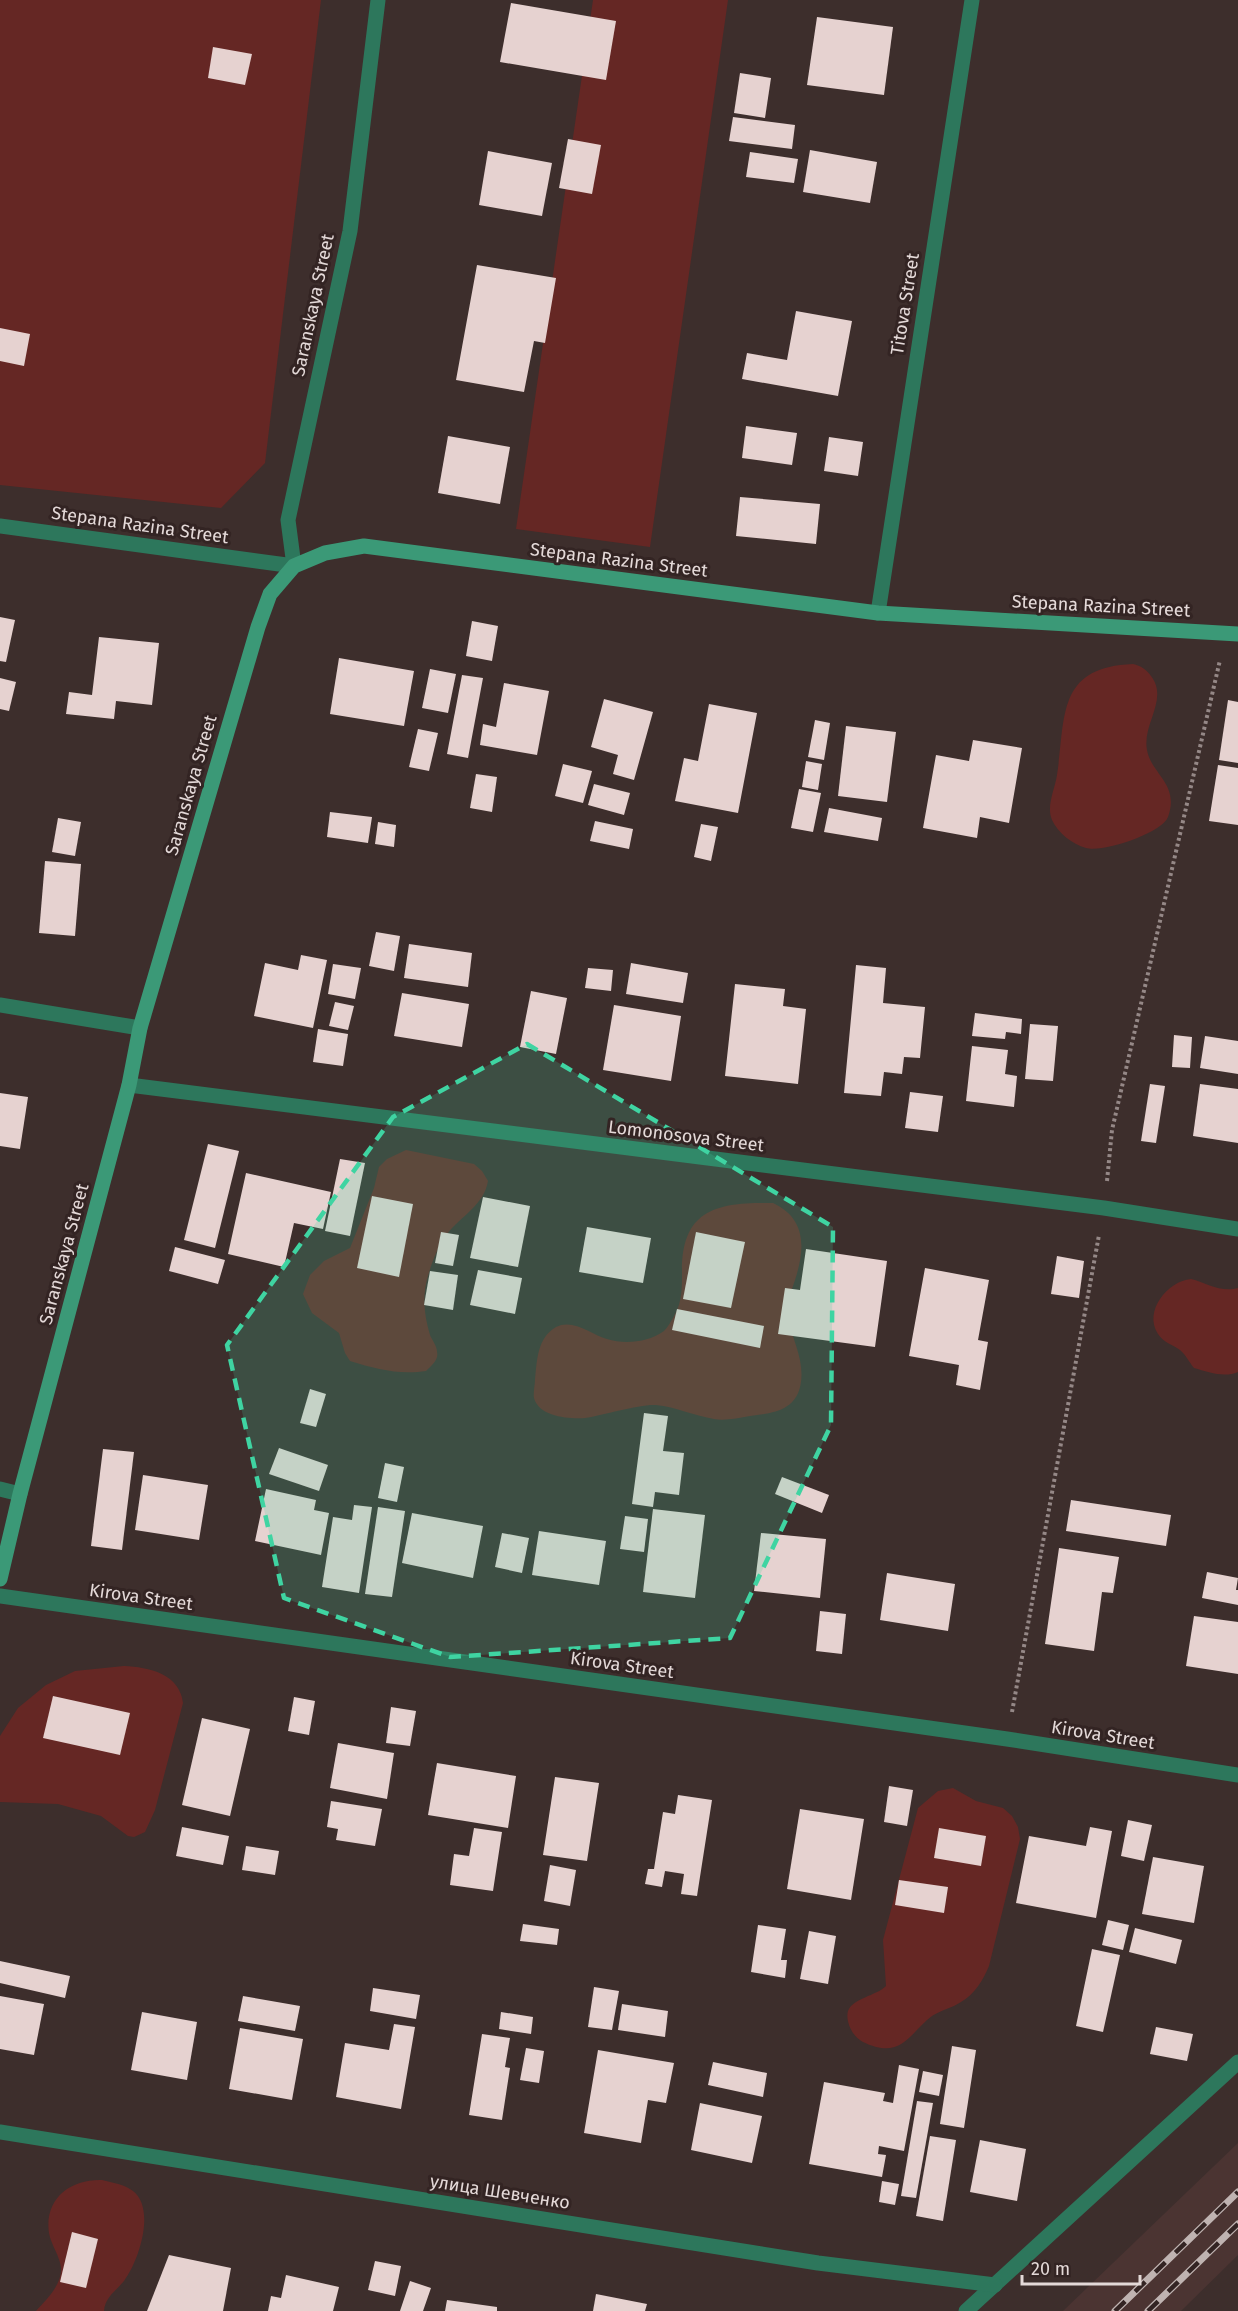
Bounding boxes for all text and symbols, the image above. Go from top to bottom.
street label: Saranskaya Street [287,231,339,378]
street label: Titova Street [886,251,924,357]
street label: Stepana Razina Street [50,502,230,548]
street label: Stepana Razina Street [529,538,709,582]
street label: Stepana Razina Street [1011,590,1191,622]
street label: Saranskaya Street [160,712,222,858]
street label: Lomonosova Street [607,1116,766,1157]
street label: Saranskaya Street [35,1181,94,1327]
street label: Kirova Street [88,1579,195,1615]
street label: Kirova Street [569,1647,676,1683]
street label: Kirova Street [1050,1716,1157,1754]
street label: улица Шевченко [428,2170,572,2214]
scale bar [1022,2248,1140,2286]
text: 20 m [1031,2258,1070,2280]

